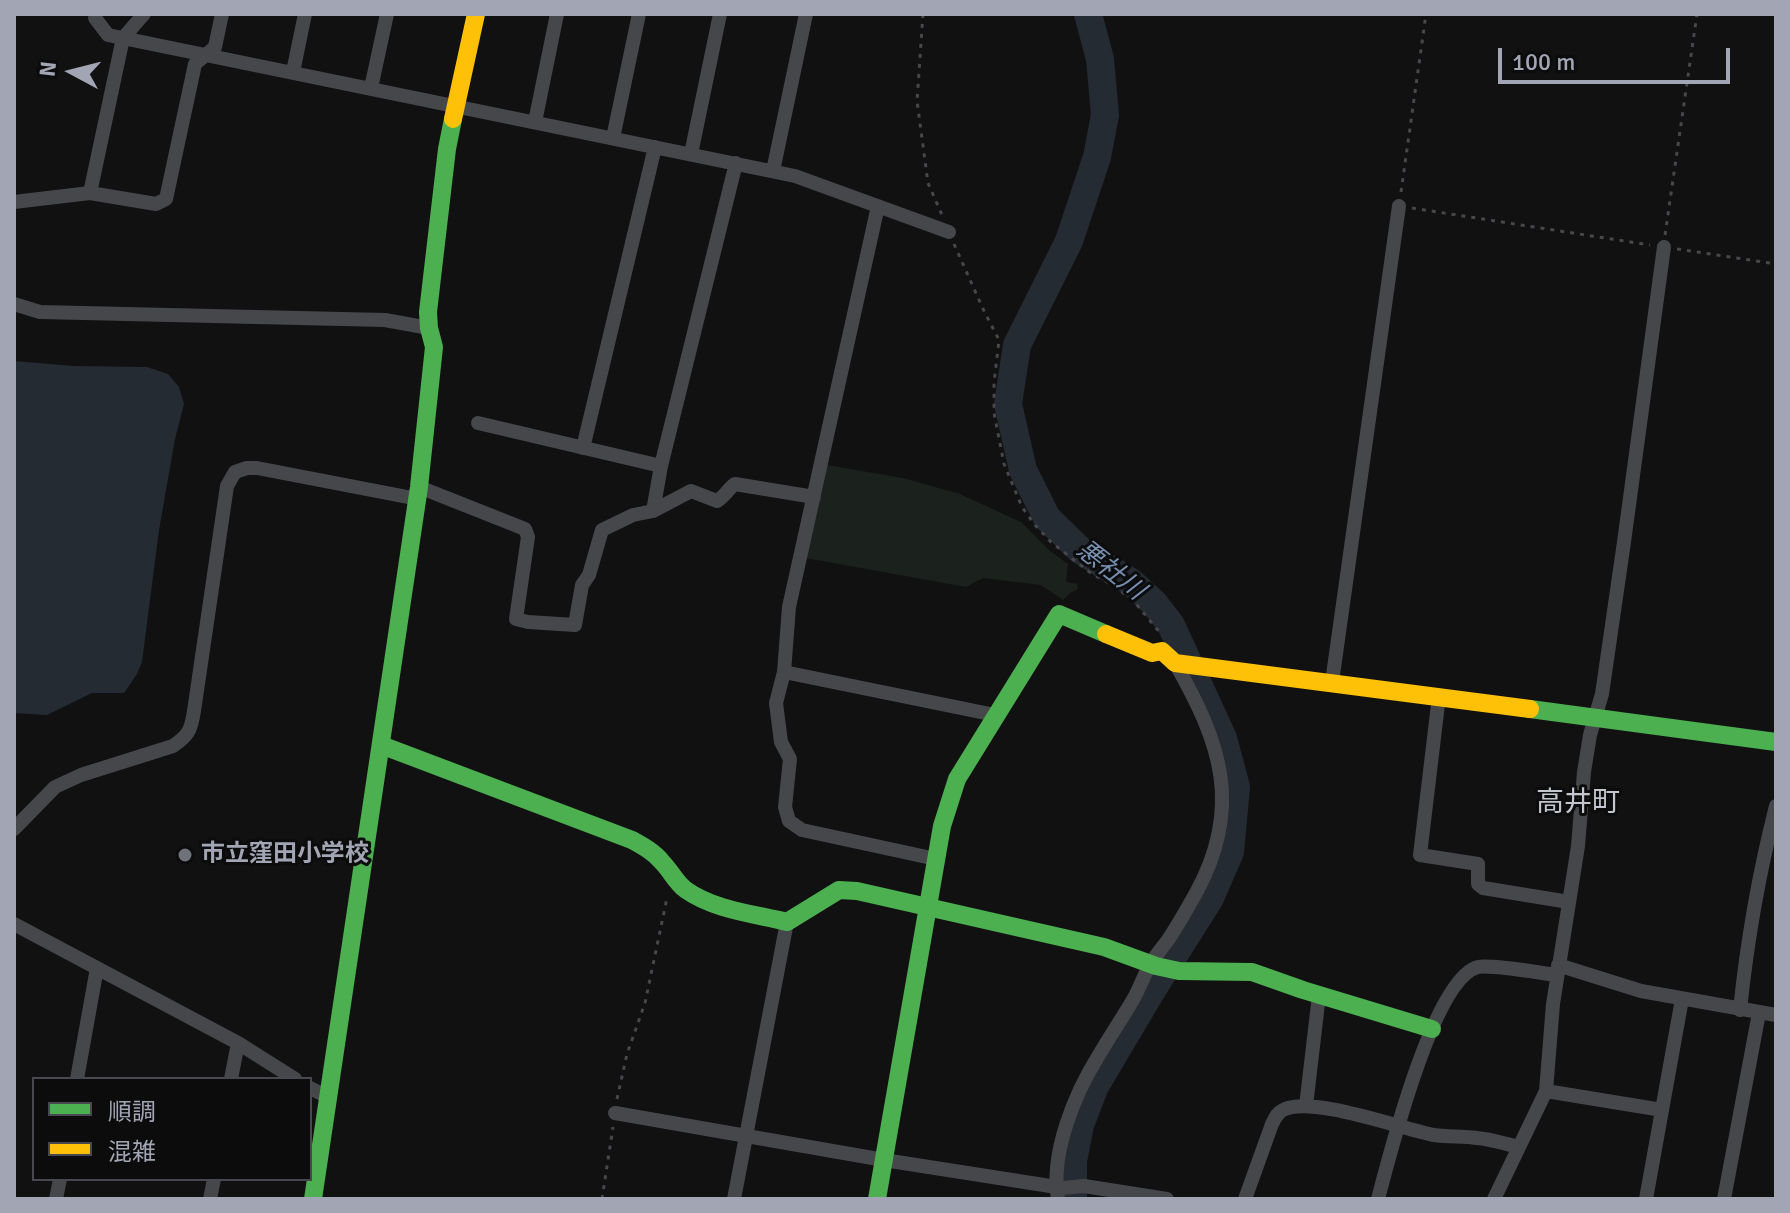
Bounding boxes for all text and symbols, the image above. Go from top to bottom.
north arrow [32,32,112,112]
scale bar [1502,32,1734,82]
text: 100 m [1512,47,1575,77]
text: N [33,60,62,78]
water label: 悪社川 [1070,535,1150,607]
district label: 高井町 [1536,787,1620,821]
place label: 市立窪田小学校 [201,841,369,869]
marker: 市立窪田小学校 [176,846,194,864]
legend [32,1077,312,1181]
text: 順調 [108,1097,156,1127]
text: 混雑 [108,1137,156,1167]

